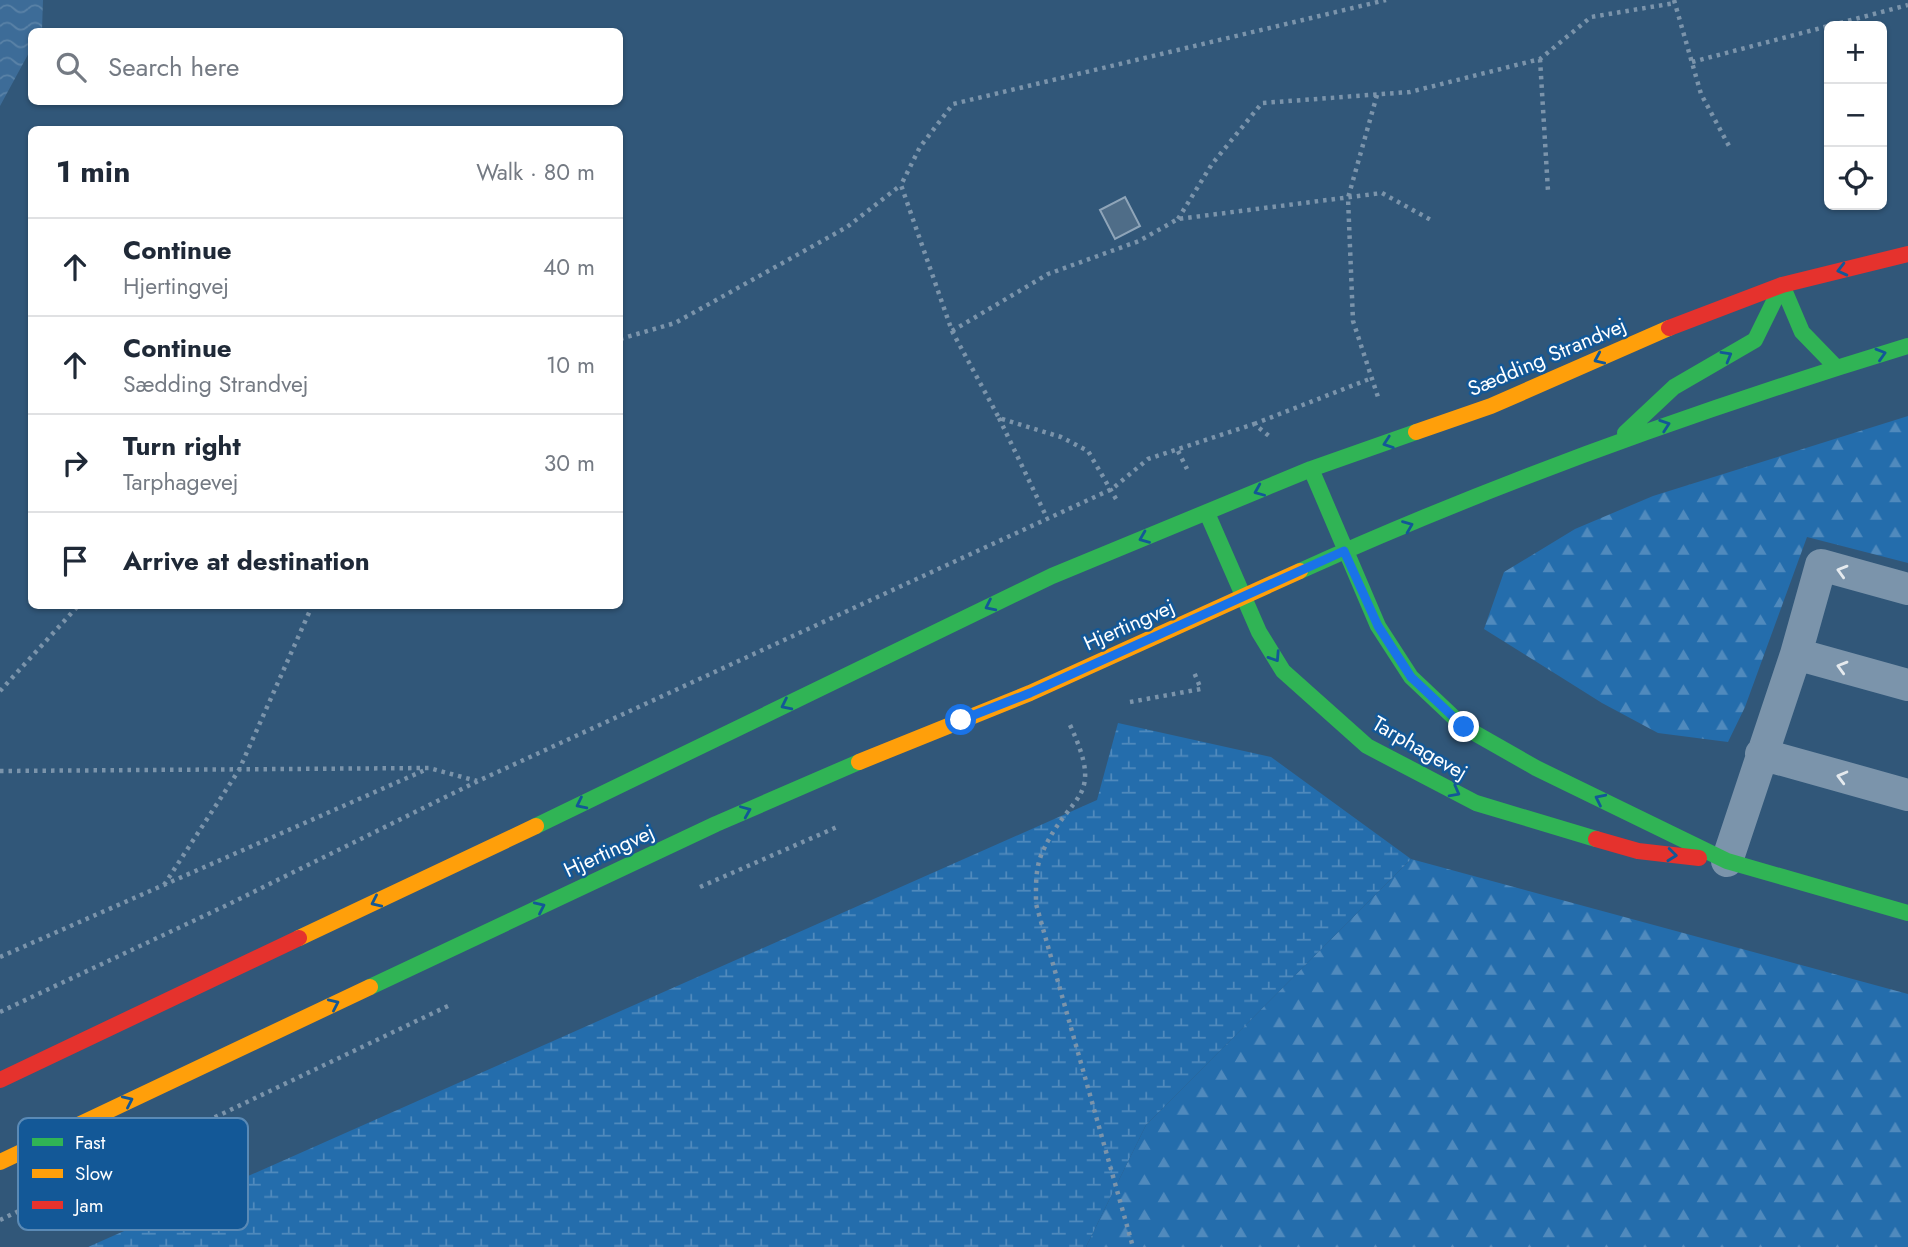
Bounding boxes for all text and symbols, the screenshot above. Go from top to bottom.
map controls [1824,21,1887,210]
button: + [1824,21,1887,84]
search box [28,28,623,105]
icon: search [52,48,90,86]
text: Search here [108,48,240,86]
button: − [1824,84,1887,147]
button: locate [1824,147,1887,210]
text: 1 min [56,150,130,193]
text: Walk · 80 m [476,155,595,189]
text: Continue [123,231,232,269]
icon: ahead [56,248,94,286]
text: 40 m [543,250,595,284]
one-way arrow [1836,262,1848,276]
text: Hjertingvej [123,269,229,303]
street label: Sædding Strandvej [1463,310,1631,404]
text: Continue [123,329,232,367]
icon: ahead [56,346,94,384]
text: 10 m [546,348,595,382]
one-way arrow [1875,348,1887,363]
one-way arrow [1594,350,1606,364]
one-way arrow [1720,351,1733,364]
text: Sædding Strandvej [123,367,309,401]
one-way arrow [1658,419,1670,433]
text: Turn right [123,427,241,465]
one-way arrow [1383,435,1395,449]
icon: right [56,444,94,482]
text: 30 m [544,446,595,480]
text: Tarphagevej [123,465,239,499]
one-way arrow [1254,483,1266,497]
one-way arrow [1400,520,1413,534]
one-way arrow [1138,530,1150,544]
icon: arrive [56,542,94,580]
text: Arrive at destination [123,542,370,580]
one-way arrow [1836,564,1848,579]
street label: Hjertingvej [1079,592,1179,658]
one-way arrow [985,597,997,611]
one-way arrow [1266,649,1279,662]
one-way arrow [1836,660,1848,675]
one-way arrow [781,697,793,711]
route start [945,704,976,735]
street label: Tarphagevej [1367,709,1473,787]
route end [1448,711,1479,742]
one-way arrow [1836,770,1848,785]
one-way arrow [1447,784,1460,797]
one-way arrow [1595,793,1607,807]
one-way arrow [576,796,588,810]
one-way arrow [739,805,751,819]
street label: Hjertingvej [559,817,659,885]
one-way arrow [1666,847,1678,862]
one-way arrow [371,894,383,908]
one-way arrow [533,901,545,915]
one-way arrow [327,998,339,1012]
one-way arrow [121,1096,133,1110]
legend [18,1118,248,1230]
text: Fast [75,1129,106,1156]
text: Slow [75,1160,113,1187]
text: Jam [72,1192,104,1219]

